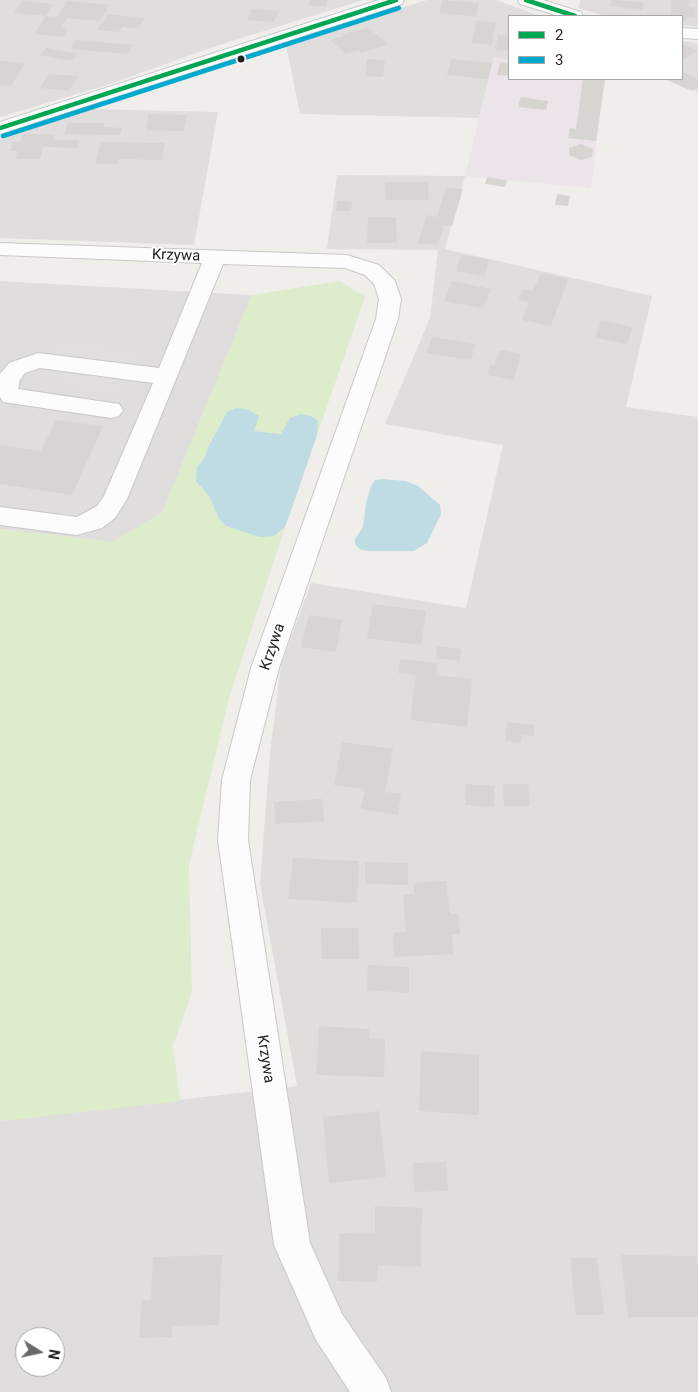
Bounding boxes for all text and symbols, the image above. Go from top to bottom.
legend [508,15,683,80]
text: 2 [555,26,563,44]
text: 3 [555,51,563,69]
unlabelled marker [236,54,246,64]
street label: Krzywa [151,246,201,266]
street label: Krzywa [257,621,289,673]
street label: Krzywa [252,1034,278,1084]
north arrow [15,1327,65,1377]
text: N [45,1348,63,1361]

